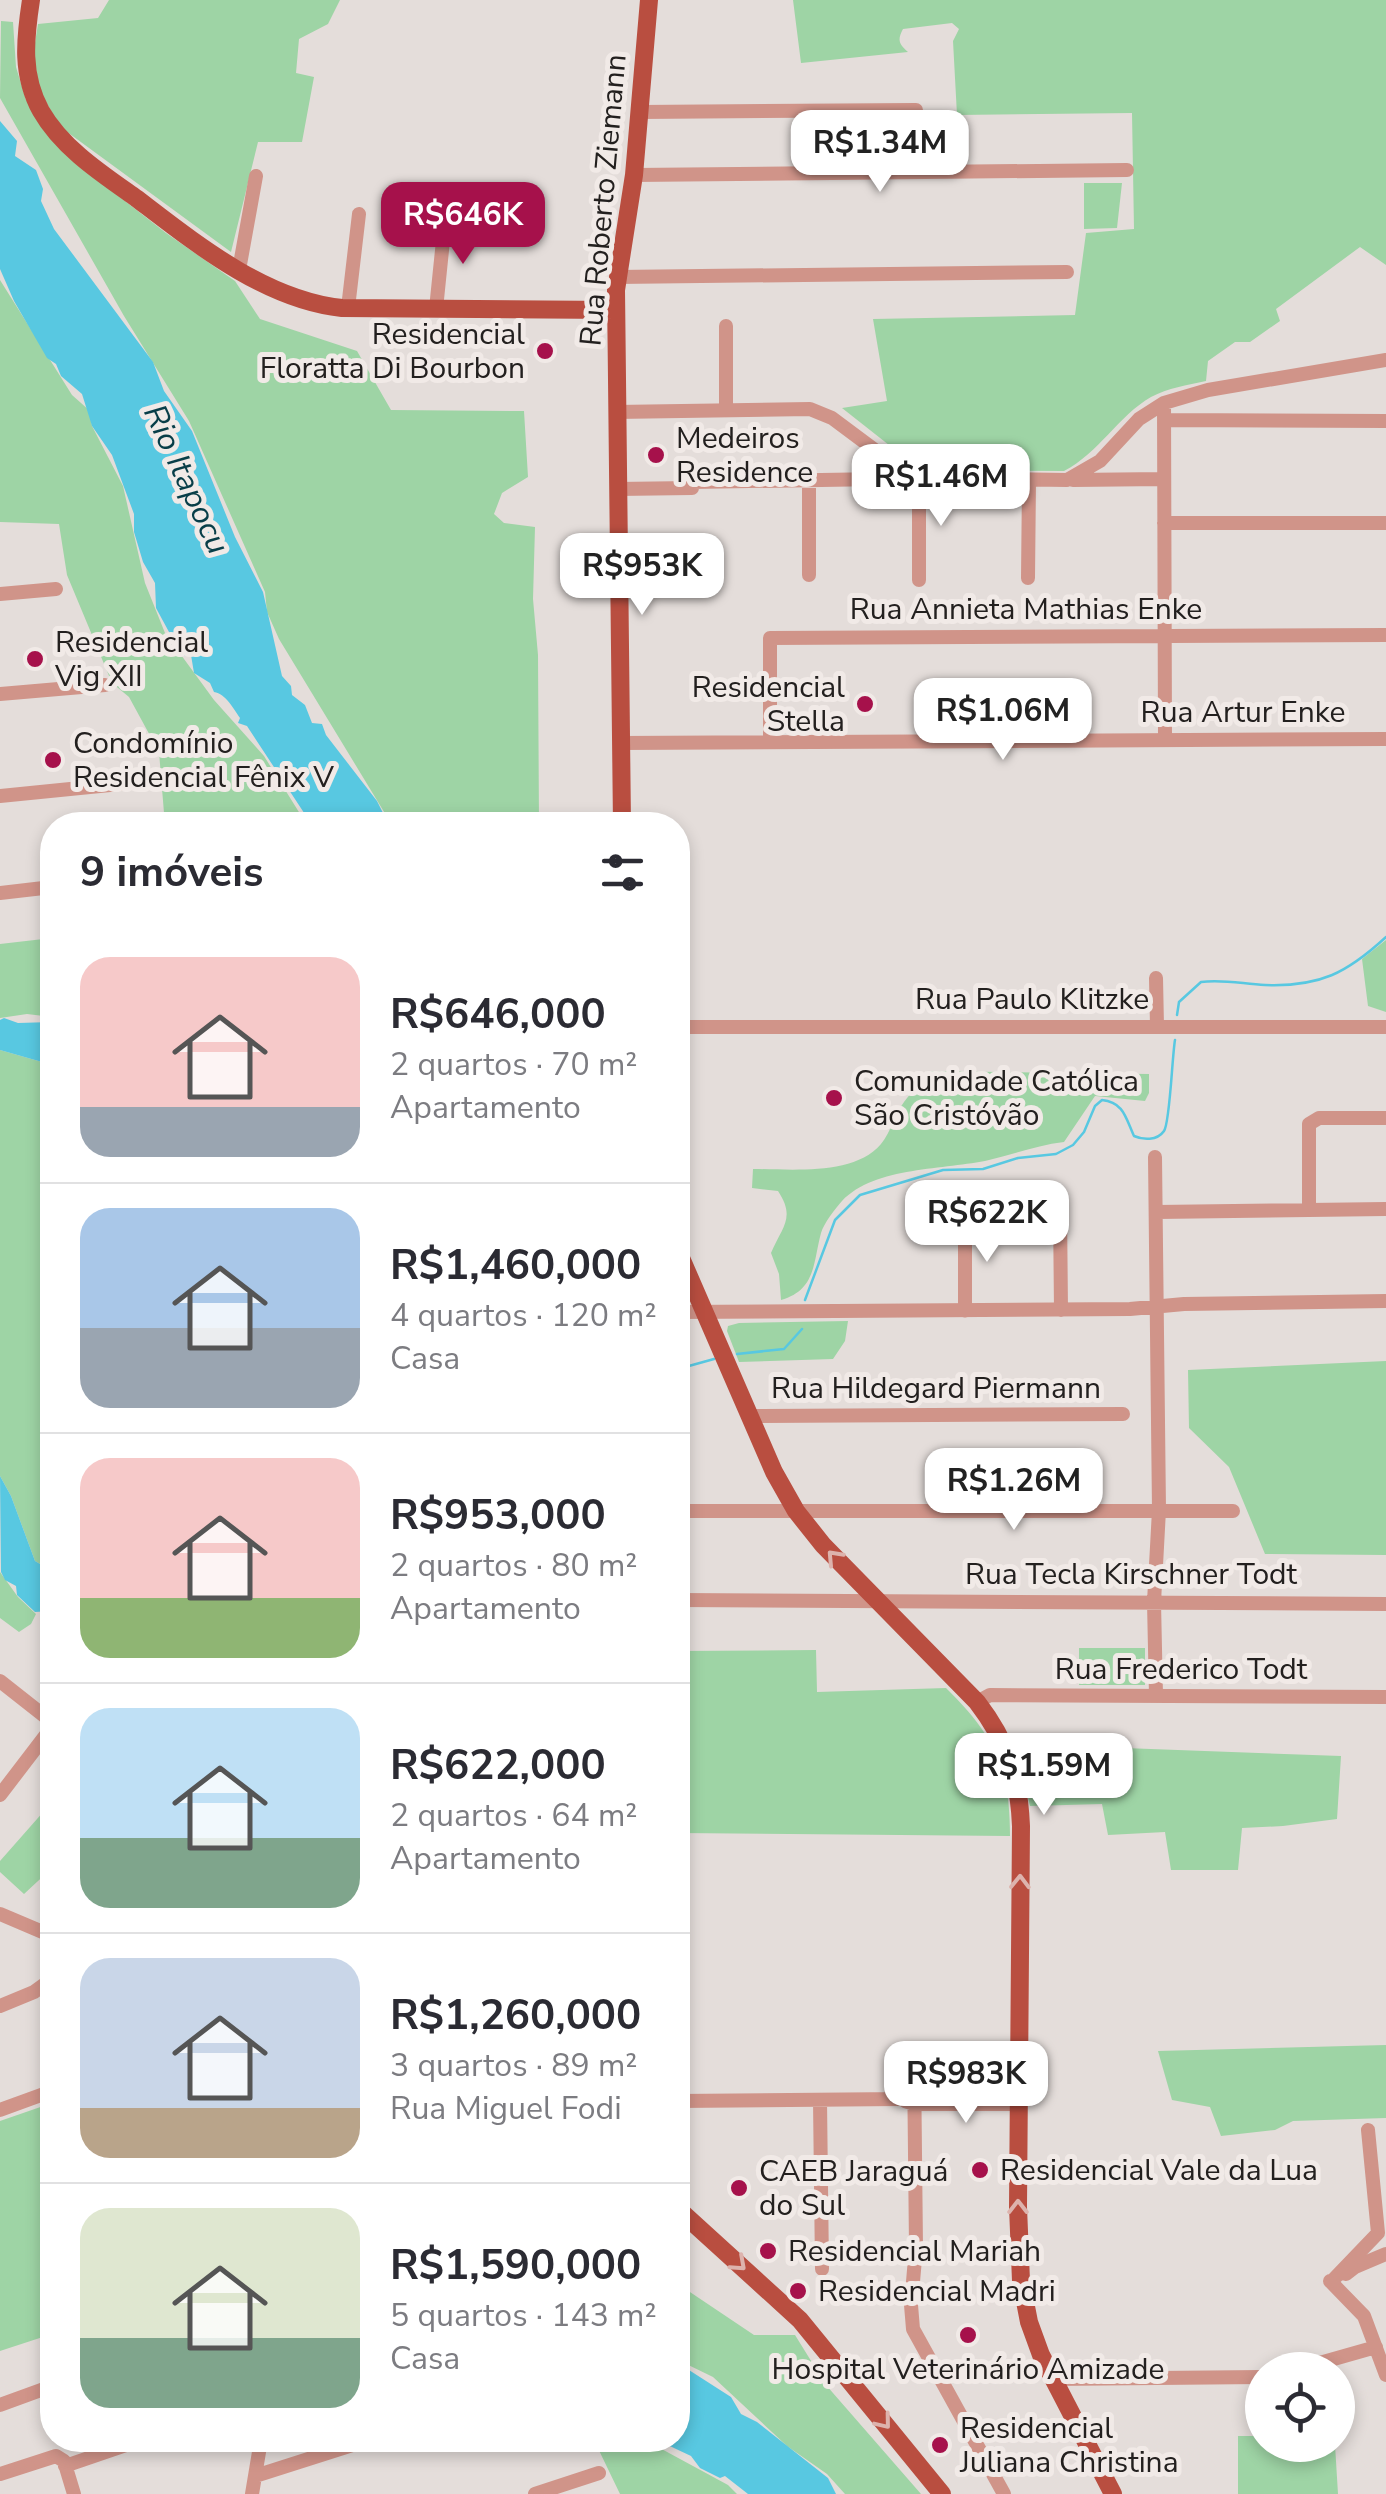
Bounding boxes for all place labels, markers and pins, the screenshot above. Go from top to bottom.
pin: R$1.34M [788,110,972,195]
pin: R$646K [382,182,544,267]
place label: Residencial Floratta Di Bourbon [260,314,525,389]
marker: Residencial Floratta Di Bourbon [534,340,556,362]
place label: Medeiros Residence [676,418,813,493]
marker: Medeiros Residence [645,444,667,466]
pin: R$1.46M [849,444,1033,529]
pin: R$953K [561,533,723,618]
place label: Residencial Vig XII [54,622,208,697]
marker: Residencial Vig XII [24,648,46,670]
place label: Residencial Stella [692,667,845,742]
pin: R$1.06M [911,678,1095,763]
marker: Residencial Stella [854,693,876,715]
place label: Condomínio Residencial Fênix V [73,723,334,798]
marker: Condomínio Residencial Fênix V [42,749,64,771]
place label: Comunidade Católica São Cristóvão [854,1061,1139,1136]
marker: Comunidade Católica São Cristóvão [823,1087,845,1109]
pin: R$622K [906,1180,1068,1265]
pin: R$1.26M [922,1448,1106,1533]
pin: R$1.59M [952,1733,1136,1818]
pin: R$983K [885,2041,1047,2126]
place label: Residencial Vale da Lua [1000,2150,1318,2191]
place label: CAEB Jaraguá do Sul [759,2151,948,2226]
marker: Residencial Vale da Lua [969,2159,991,2181]
marker: CAEB Jaraguá do Sul [728,2177,750,2199]
place label: Residencial Mariah [788,2231,1041,2272]
marker: Residencial Mariah [757,2240,779,2262]
place label: Residencial Madri [818,2271,1056,2312]
marker: Residencial Madri [787,2280,809,2302]
marker: Hospital Veterinário Amizade [957,2324,979,2346]
place label: Hospital Veterinário Amizade [772,2349,1164,2390]
place label: Residencial Juliana Christina [959,2408,1179,2483]
marker: Residencial Juliana Christina [929,2434,951,2456]

